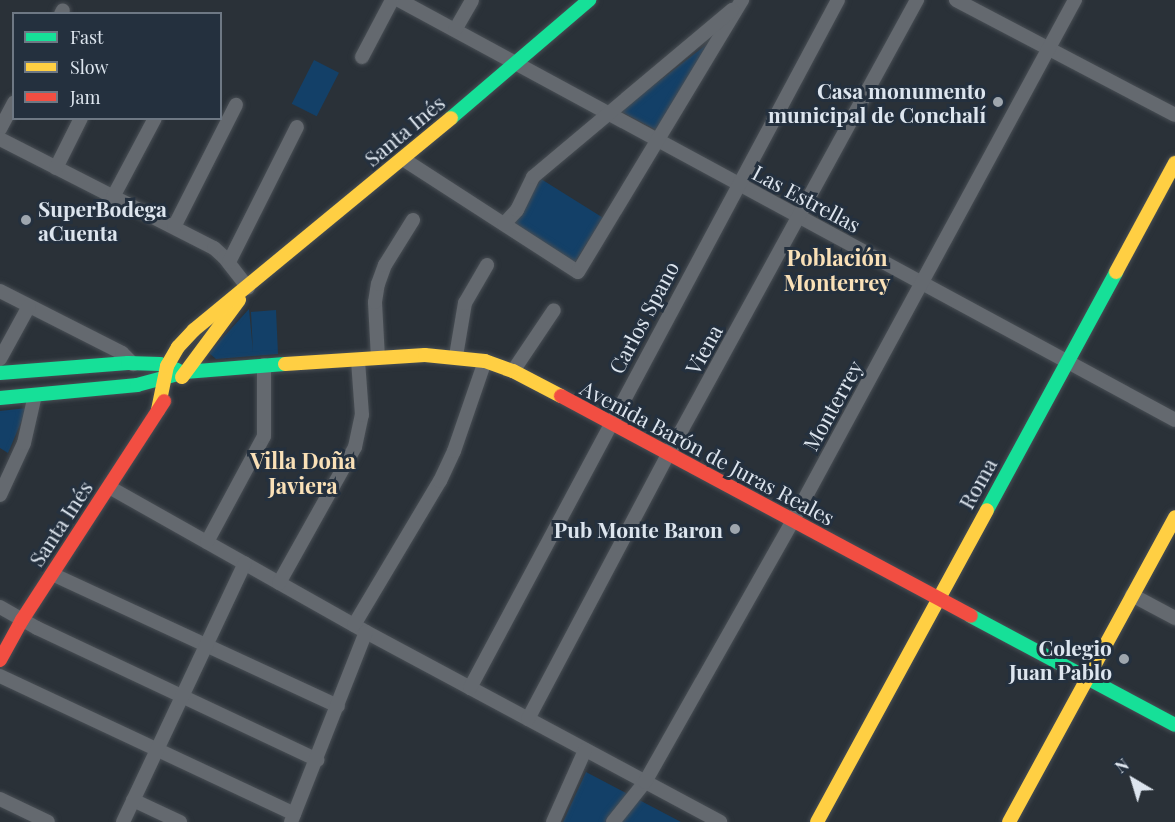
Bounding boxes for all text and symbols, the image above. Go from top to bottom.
legend [12,12,222,120]
text: Fast [70,25,103,49]
text: Slow [70,55,108,79]
place label: Casa monumento municipal de Conchalí [768,77,986,127]
text: Jam [70,85,100,109]
street label: Santa Inés [359,89,449,171]
marker: Casa monumento municipal de Conchalí [991,95,1005,109]
street label: Las Estrellas [749,159,865,237]
place label: SuperBodega aCuenta [38,195,167,245]
marker: SuperBodega aCuenta [19,213,33,227]
district label: Población Monterrey [783,244,891,296]
street label: Carlos Spano [603,256,683,378]
street label: Viena [679,320,727,378]
street label: Monterrey [797,355,867,455]
street label: Avenida Barón de Juras Reales [577,374,839,530]
district label: Villa Doña Javiera [250,447,356,499]
street label: Roma [953,453,1001,513]
street label: Santa Inés [23,475,97,571]
place label: Pub Monte Baron [554,516,723,542]
marker: Pub Monte Baron [728,522,742,536]
place label: Colegio Juan Pablo [1009,634,1112,684]
marker: Colegio Juan Pablo [1117,652,1131,666]
north arrow [1103,750,1163,810]
text: N [1111,754,1133,777]

